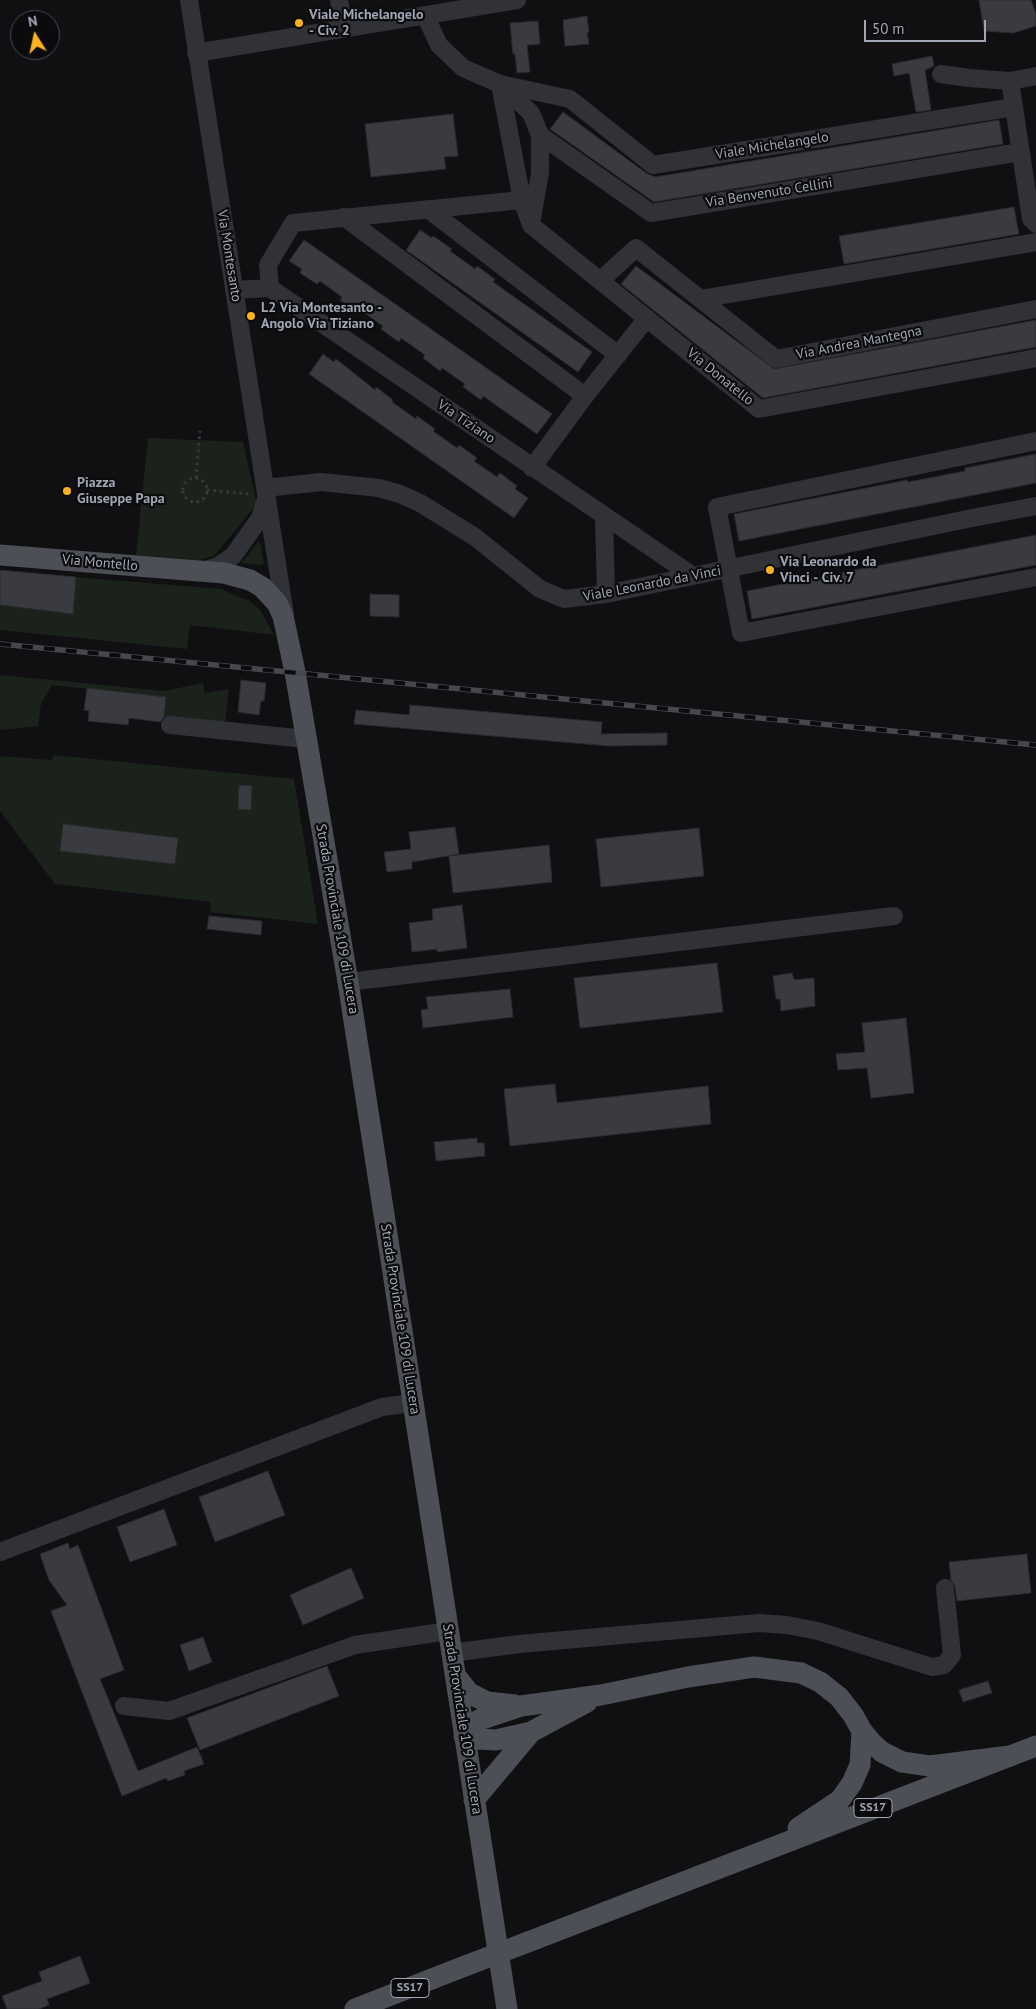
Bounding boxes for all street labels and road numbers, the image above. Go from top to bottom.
street label: Viale Michelangelo [714,129,830,163]
street label: Via Benvenuto Cellini [704,175,834,211]
street label: Via Montesanto [213,209,245,303]
street label: Via Andrea Mantegna [795,323,923,363]
street label: Via Donatello [683,345,757,409]
street label: Via Tiziano [434,397,498,447]
street label: Via Montello [61,551,139,575]
street label: Viale Leonardo da Vinci [582,562,722,606]
street label: Strada Provinciale 109 di Lucera [312,823,362,1015]
street label: Strada Provinciale 109 di Lucera [377,1223,423,1415]
street label: Strada Provinciale 109 di Lucera [439,1623,485,1815]
road number: SS17 [854,1799,892,1818]
road number: SS17 [391,1979,429,1998]

